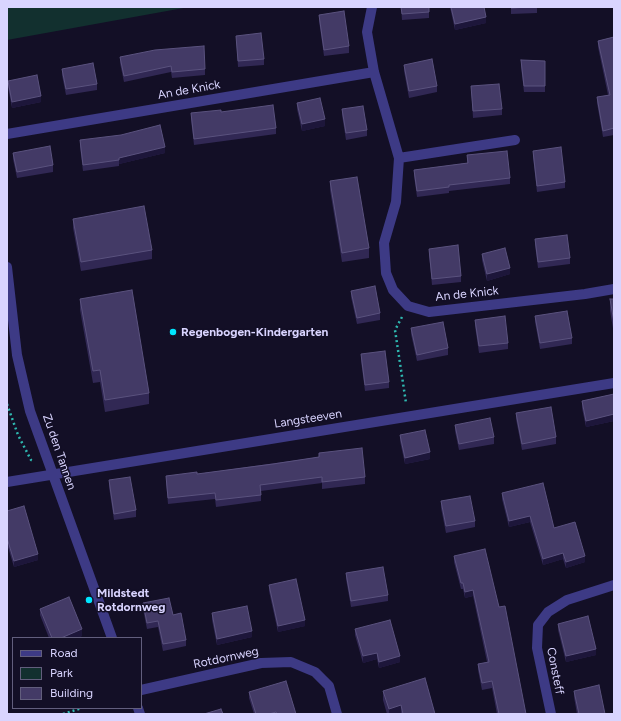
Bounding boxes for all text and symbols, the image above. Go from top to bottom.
street label: An de Knick [157,77,221,103]
street label: An de Knick [435,284,499,304]
place label: Regenbogen-Kindergarten [181,325,328,339]
marker: Regenbogen-Kindergarten [168,327,178,337]
street label: Langsteeven [273,407,343,431]
street label: Zu den Tannen [39,412,79,492]
place label: Mildstedt Rotdornweg [97,586,165,614]
marker: Mildstedt Rotdornweg [84,595,94,605]
legend [12,637,142,709]
street label: Rotdornweg [192,644,260,672]
text: Road [50,646,78,660]
street label: Consteff [543,646,567,696]
text: Park [50,666,73,680]
text: Building [50,686,93,700]

